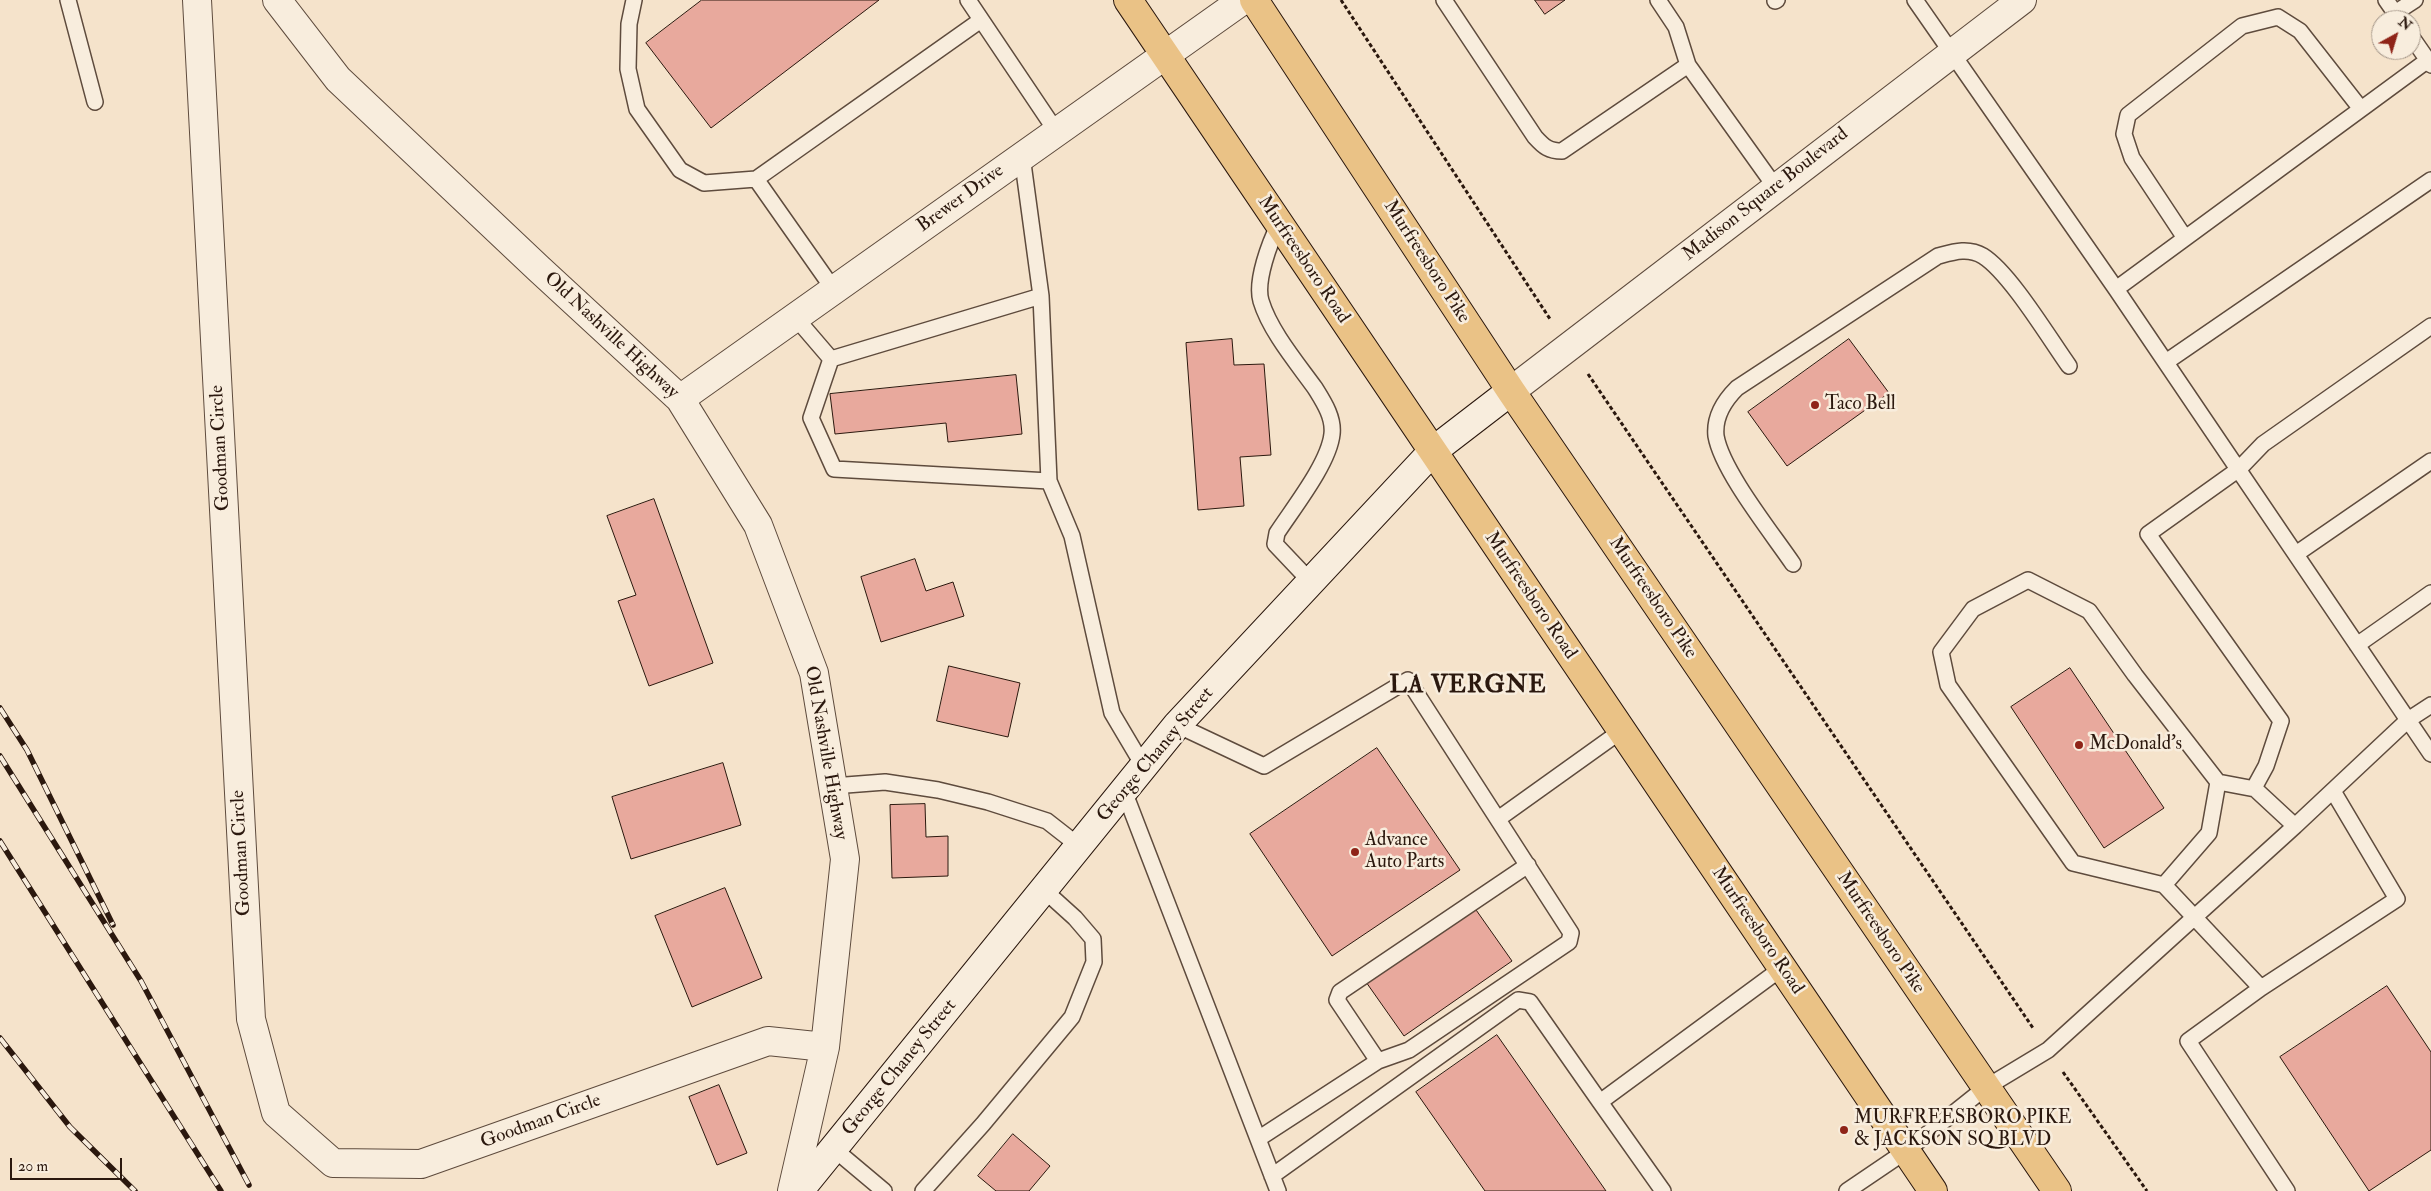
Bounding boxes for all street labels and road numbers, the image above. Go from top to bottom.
street label: Madison Square Boulevard [1679,123,1853,267]
street label: Brewer Drive [913,160,1009,238]
street label: Murfreesboro Road [1252,192,1354,328]
street label: Murfreesboro Pike [1378,196,1474,328]
street label: Old Nashville Highway [539,268,683,404]
street label: Goodman Circle [206,384,236,512]
street label: Murfreesboro Road [1479,528,1581,664]
street label: Murfreesboro Pike [1603,533,1701,663]
street label: Old Nashville Highway [798,664,852,842]
street label: George Chaney Street [1093,683,1219,827]
street label: Goodman Circle [227,789,257,917]
street label: Murfreesboro Road [1706,863,1808,999]
street label: Murfreesboro Pike [1831,868,1929,998]
street label: George Chaney Street [838,995,962,1141]
street label: Goodman Circle [478,1090,604,1154]

